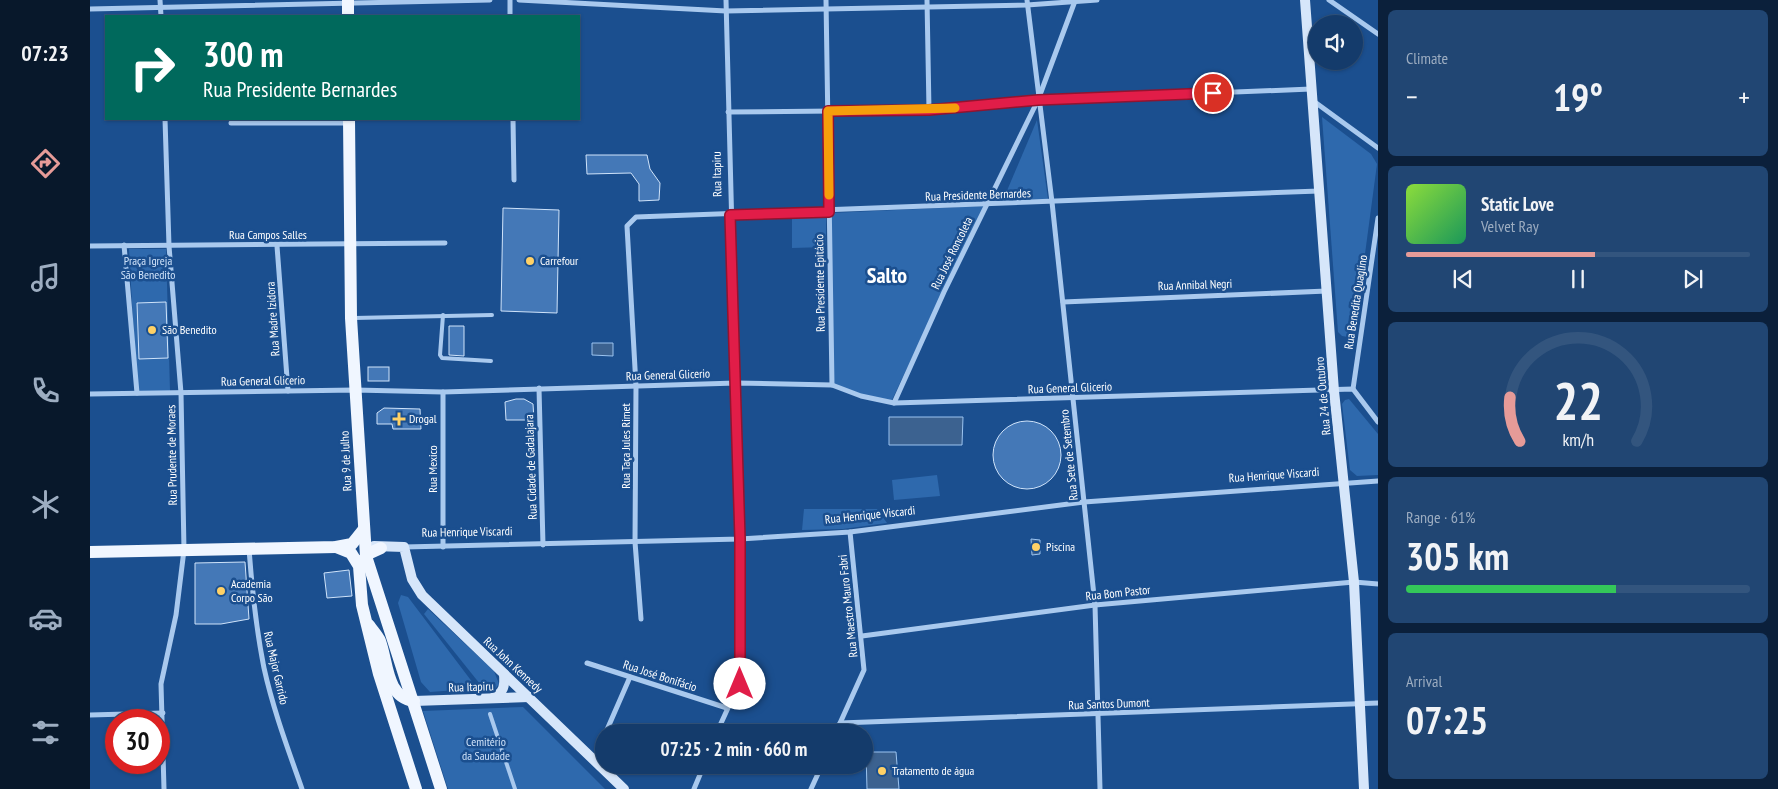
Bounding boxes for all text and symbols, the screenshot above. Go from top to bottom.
map controls [1308,15,1363,70]
button: sound [1308,15,1363,70]
text: 300 m [203,31,284,77]
icon: right [120,35,185,100]
text: 07:23 [21,39,69,67]
text: Climate [1406,48,1448,68]
pin [1192,72,1234,114]
text: 19° [1553,72,1603,121]
text: Rua Presidente Bernardes [203,75,397,103]
text: − [1406,78,1418,115]
text: + [1738,78,1750,115]
icon: arrive [1199,79,1227,107]
icon: directions [28,146,63,181]
street label: Rua Itapiru [709,151,724,197]
street label: Rua Presidente Bernardes [925,185,1031,204]
text: Static Love [1481,192,1554,216]
street label: Rua José Roncoleta [928,214,976,291]
text: Velvet Ray [1481,216,1539,236]
street label: Rua Campos Salles [229,227,307,242]
street label: Rua Presidente Epitácio [811,234,828,332]
park label: Praça Igreja São Benedito [121,253,175,282]
place label: Carrefour [540,253,579,268]
street label: Rua Benedita Quaglino [1341,254,1370,350]
marker: Carrefour [524,255,536,267]
icon: music [28,260,63,295]
district label: Salto [867,261,907,289]
icon: previous [1449,265,1477,293]
icon: pause [1564,265,1592,293]
icon: next [1679,265,1707,293]
street label: Rua Annibal Negri [1157,276,1232,293]
street label: Rua Madre Izidora [262,281,283,357]
place label: São Benedito [162,322,217,337]
marker: São Benedito [146,324,158,336]
street label: Rua 24 de Outubro [1312,356,1333,436]
street label: Rua General Glicerio [626,366,710,383]
text: 22 [1553,367,1603,434]
street label: Rua General Glicerio [221,372,305,389]
icon: phone [28,373,63,408]
street label: Rua General Glicerio [1028,379,1112,396]
street label: Rua Taça Jules Rimet [618,402,633,489]
street label: Rua Prudente de Moraes [163,405,180,505]
street label: Rua Sete de Setembro [1056,409,1081,501]
place label: Drogal [409,411,437,426]
marker: Drogal [393,413,405,425]
street label: Rua Cidade de Gadalajara [521,414,540,520]
text: km/h [1562,428,1594,451]
street label: Rua 9 de Julho [336,431,355,492]
street label: Rua Mexico [425,445,440,493]
street label: Rua Henrique Viscardi [1228,464,1320,485]
icon: climate [28,487,63,522]
street label: Rua Henrique Viscardi [824,502,916,527]
text: Range · 61% [1406,507,1475,527]
street label: Rua Henrique Viscardi [421,523,513,540]
text: 305 km [1406,531,1509,580]
place label: Piscina [1046,539,1075,554]
marker: Piscina [1030,541,1042,553]
street label: Rua Maestro Mauro Fabri [835,554,860,658]
place label: Academia Corpo São [231,576,273,605]
street label: Rua Bom Pastor [1085,582,1152,603]
marker: Academia Corpo São [215,585,227,597]
icon: car [28,601,63,636]
street label: Rua Major Garrido [261,630,292,706]
street label: Rua John Kennedy [481,634,546,696]
street label: Rua José Bonifácio [621,657,699,694]
position arrow [713,657,765,709]
text: Arrival [1406,671,1442,691]
street label: Rua Itapiru [448,678,494,695]
street label: Rua Santos Dumont [1068,695,1151,712]
text: 07:25 [1406,695,1488,744]
speed limit sign: 30 [105,709,170,774]
icon: filters [28,715,63,750]
park label: Cemitério da Saudade [462,734,510,763]
text: 07:25 · 2 min · 660 m [661,737,807,761]
place label: Tratamento de água [892,763,974,778]
marker: Tratamento de água [876,765,888,777]

